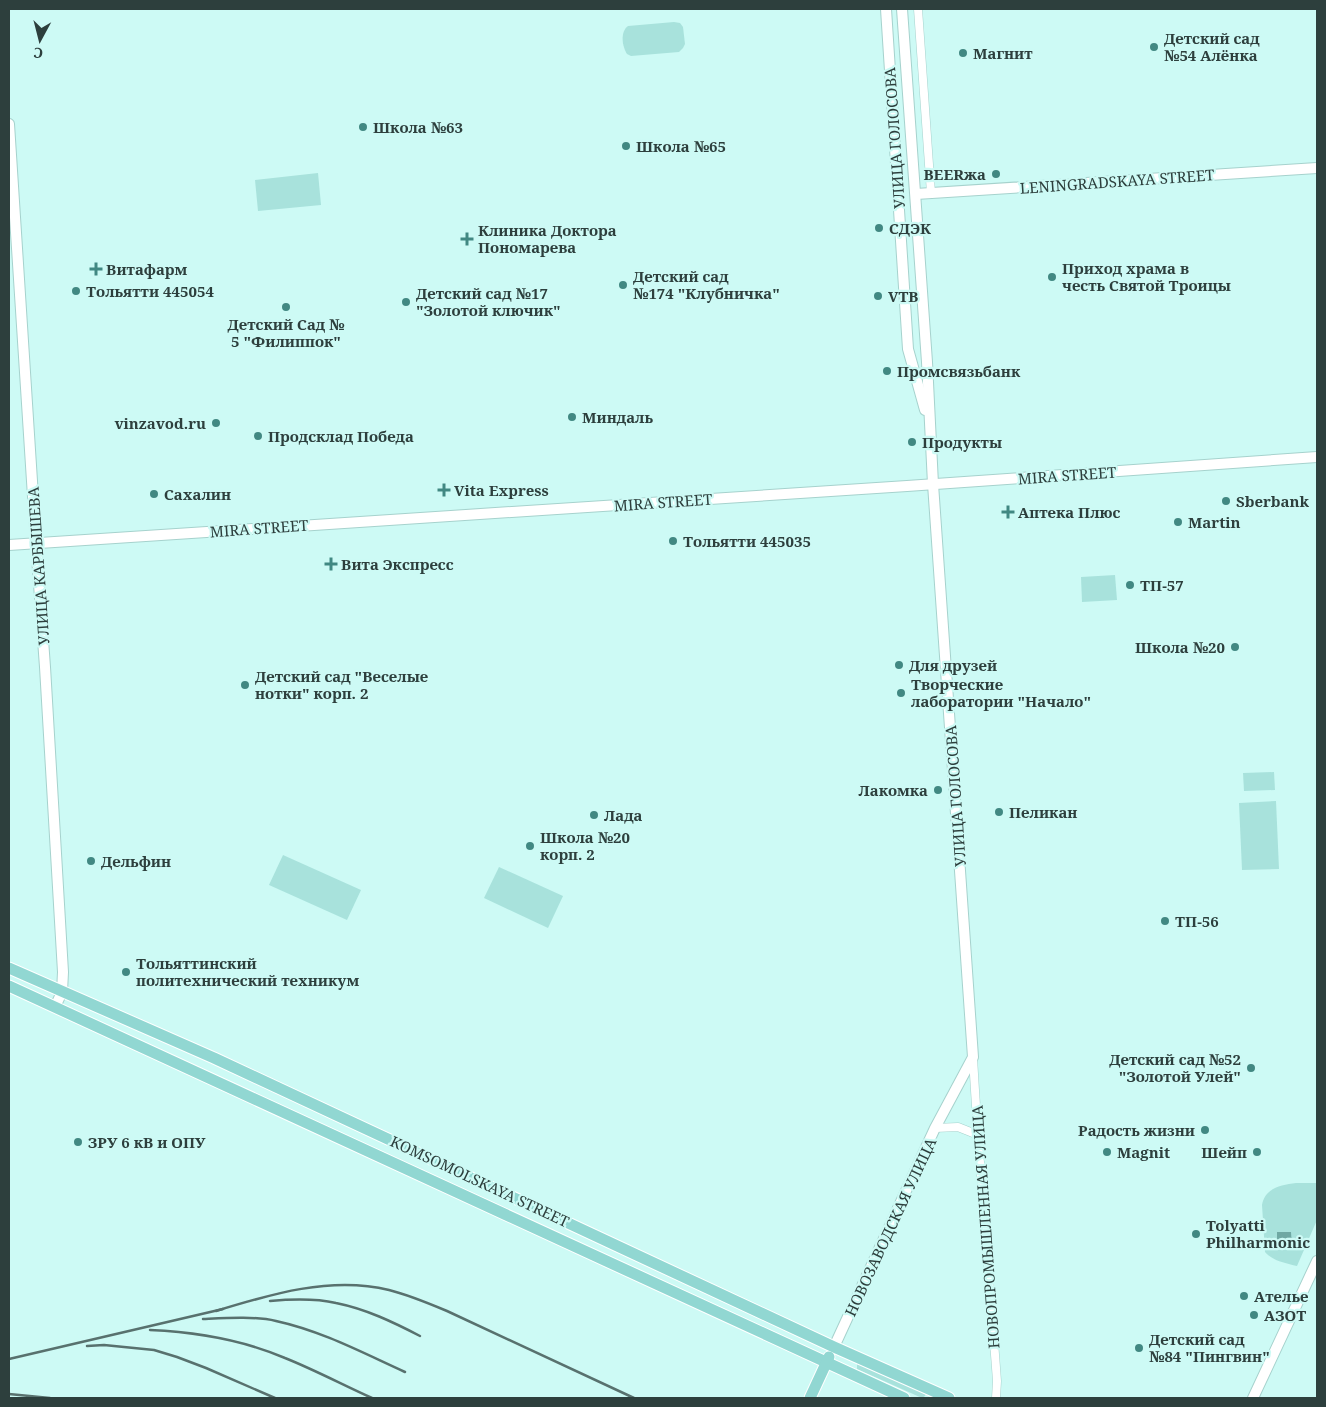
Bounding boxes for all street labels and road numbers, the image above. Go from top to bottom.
street label: УЛИЦА ГОЛОСОВА [879,66,909,209]
street label: LENINGRADSKAYA STREET [1019,164,1215,198]
street label: MIRA STREET [1017,462,1117,488]
street label: УЛИЦА КАРБЫШЕВА [22,486,54,646]
street label: MIRA STREET [613,489,713,515]
street label: MIRA STREET [209,515,309,541]
street label: УЛИЦА ГОЛОСОВА [940,724,970,867]
street label: НОВОПРОМЫШЛЕННАЯ УЛИЦА [966,1104,1003,1349]
street label: KOMSOMOLSKAYA STREET [387,1131,573,1231]
street label: НОВОЗАВОДСКАЯ УЛИЦА [840,1134,940,1320]

